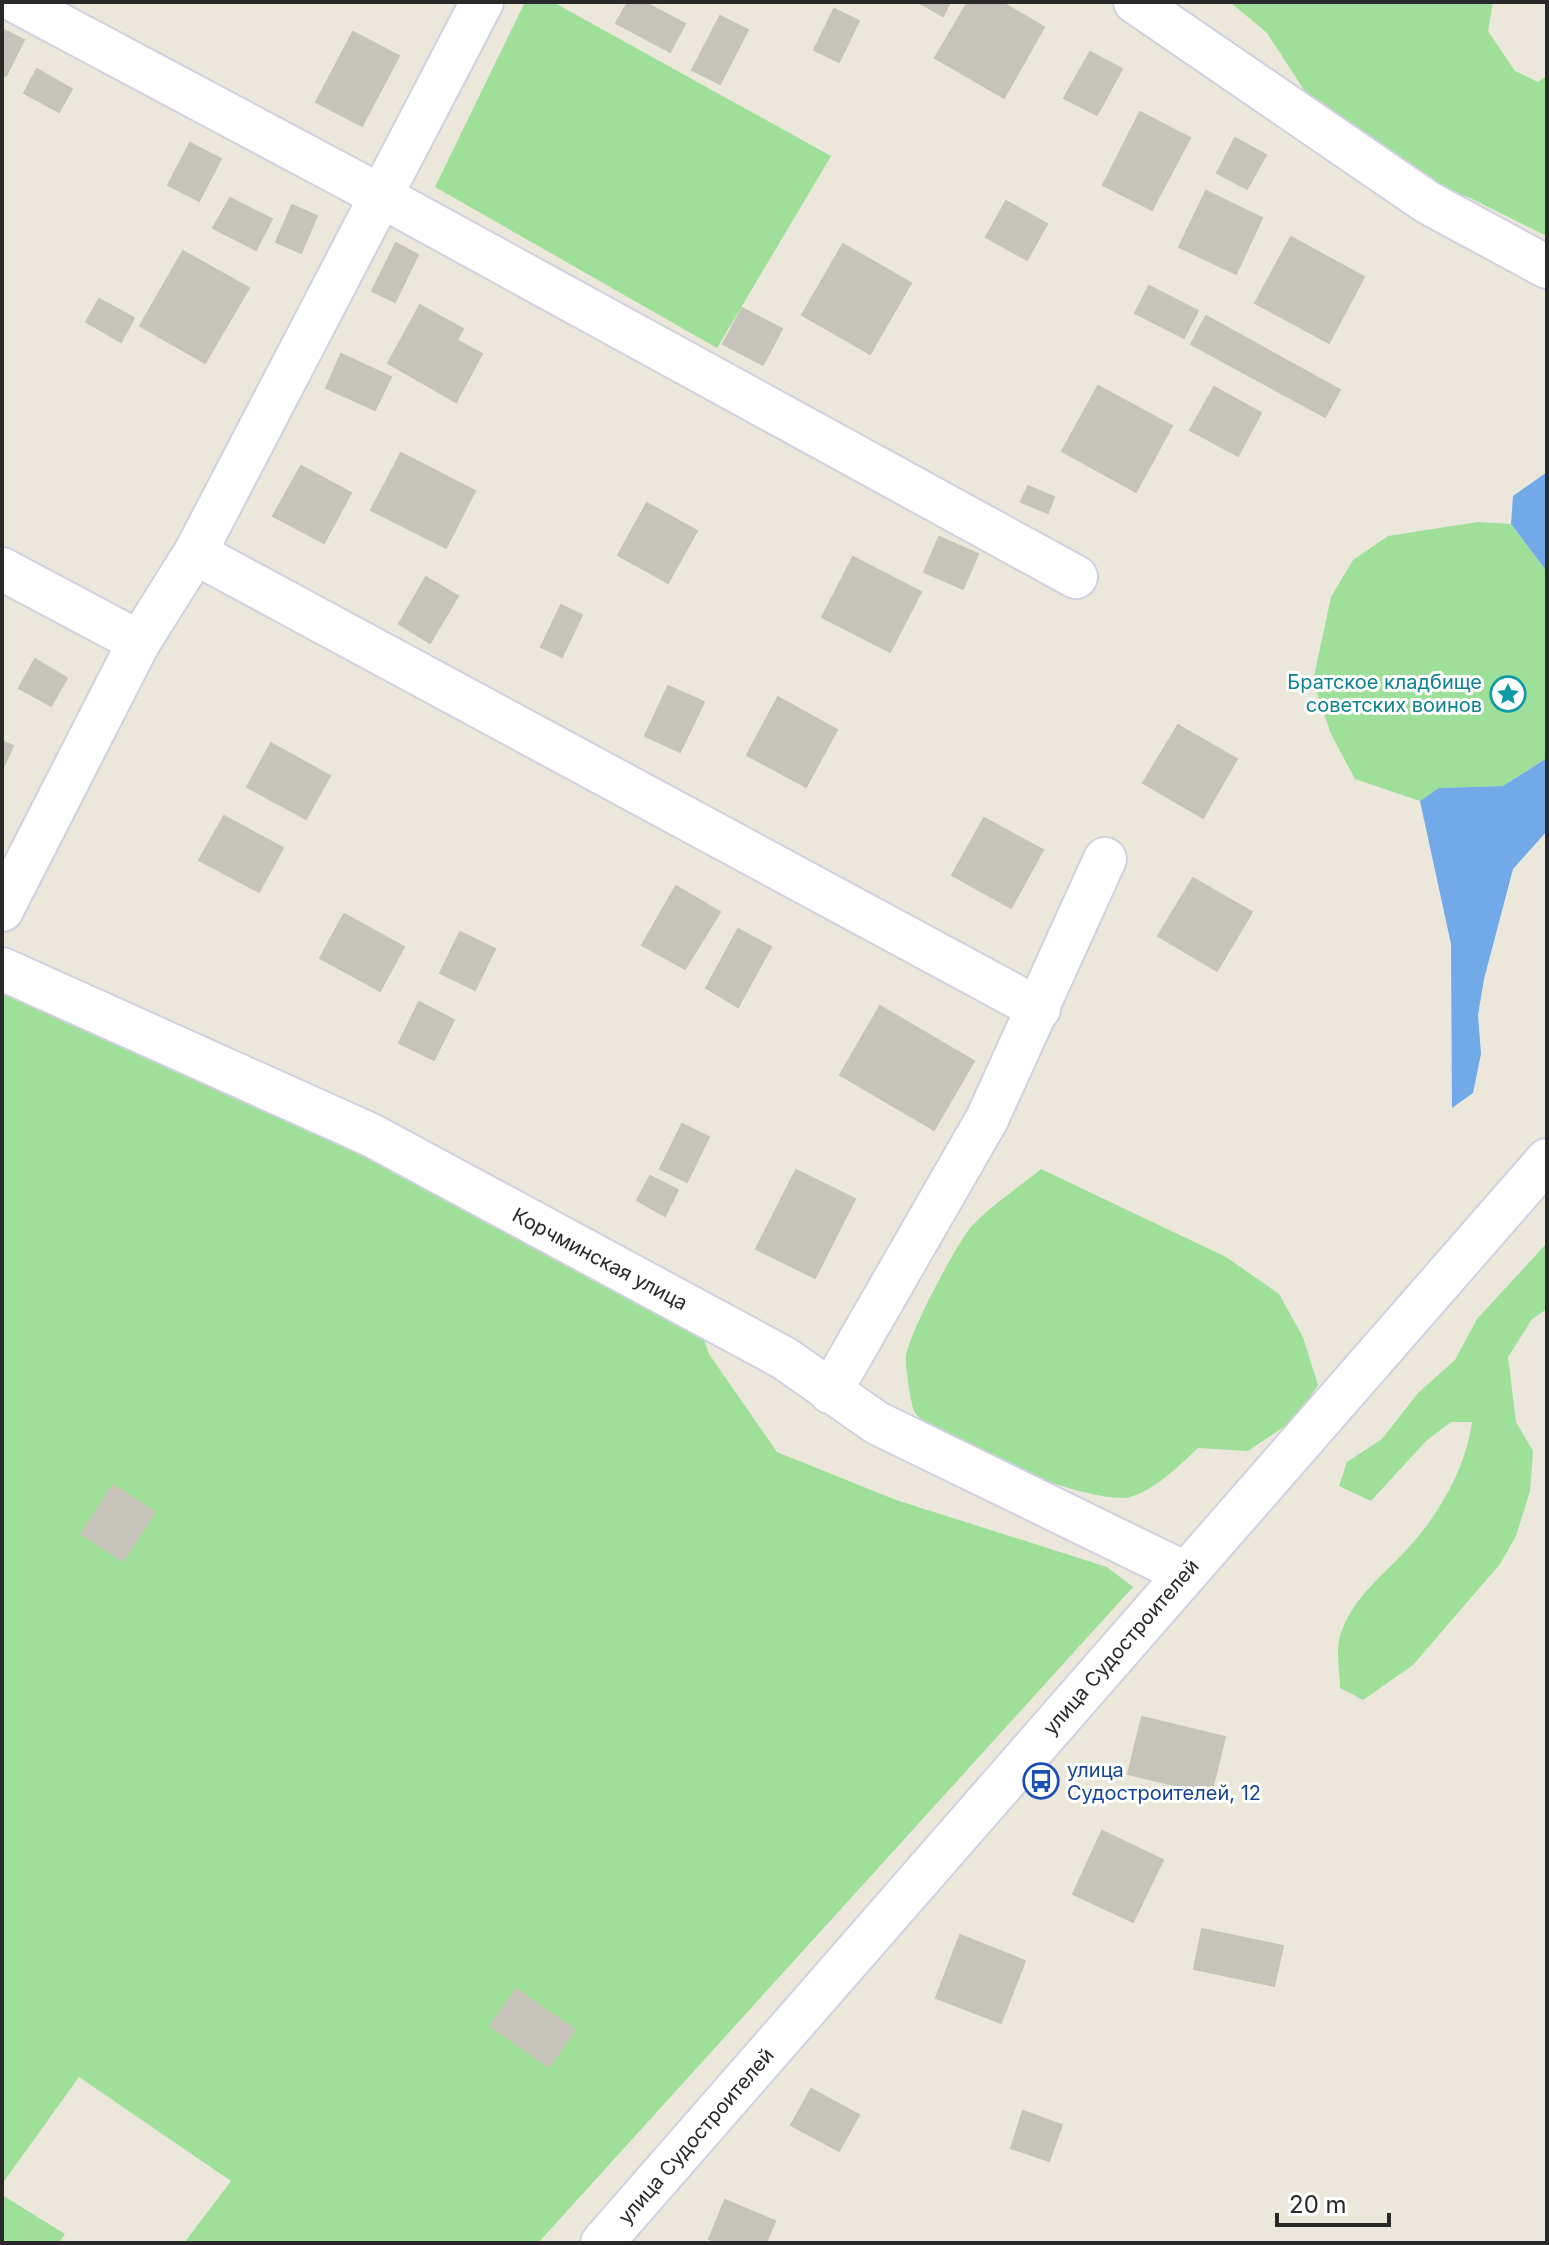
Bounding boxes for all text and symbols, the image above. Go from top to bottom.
place label: Братское кладбище советских воинов [1287,670,1482,717]
place icon: Братское кладбище советских воинов [1489,675,1527,713]
street label: Корчминская улица [508,1203,692,1315]
street label: улица Судостроителей [1038,1554,1204,1740]
place label: улица Судостроителей, 12 [1067,1758,1261,1805]
bus stop icon: улица Судостроителей, 12 [1022,1762,1060,1800]
street label: улица Судостроителей [613,2043,779,2229]
scale bar [1277,2177,1389,2227]
text: 20 m [1289,2190,1347,2219]

